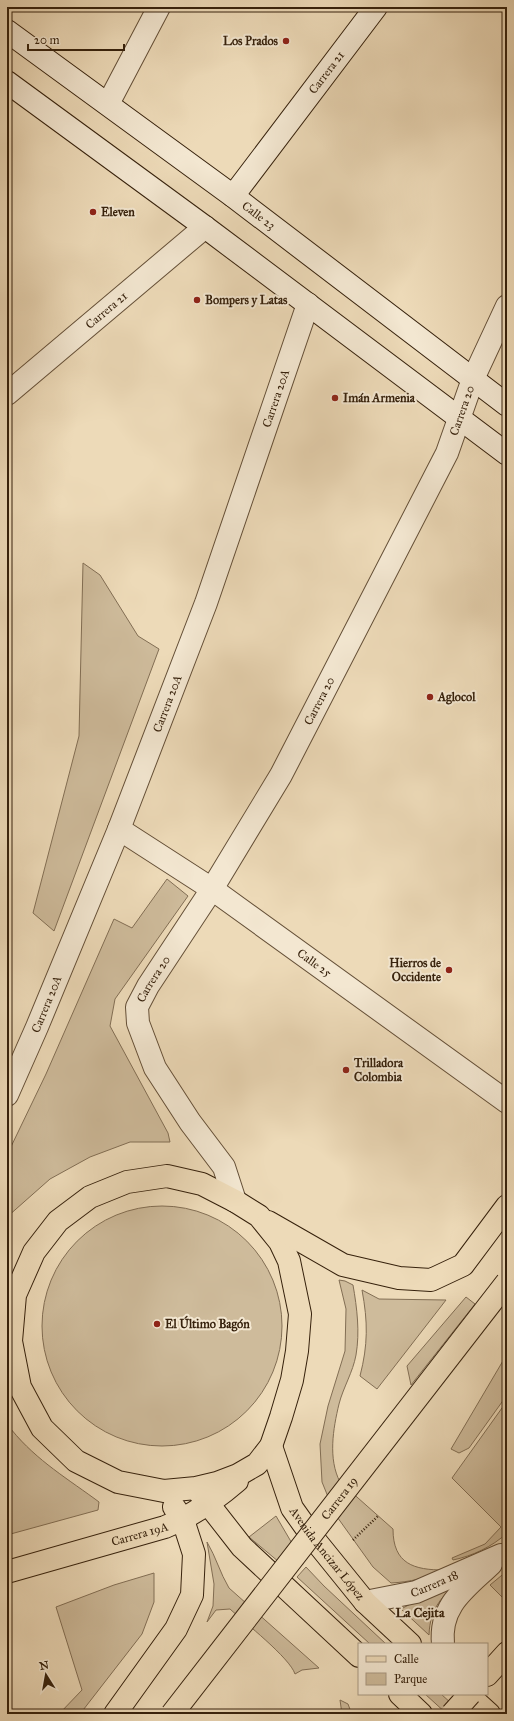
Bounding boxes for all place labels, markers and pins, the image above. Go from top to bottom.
place label: Los Prados [223,34,279,48]
marker: Los Prados [281,36,291,46]
place label: Eleven [101,205,135,219]
marker: Eleven [88,207,98,217]
place label: Bompers y Latas [205,293,288,308]
marker: Bompers y Latas [192,295,202,305]
place label: Imán Armenia [343,391,416,405]
marker: Imán Armenia [330,393,340,403]
place label: Aglocol [437,690,476,705]
marker: Aglocol [425,692,435,702]
place label: Hierros de Occidente [389,956,441,984]
marker: Hierros de Occidente [444,965,454,975]
place label: Trilladora Colombia [353,1056,404,1084]
marker: Trilladora Colombia [341,1065,351,1075]
place label: El Último Bagón [165,1315,250,1332]
marker: El Último Bagón [152,1319,162,1329]

